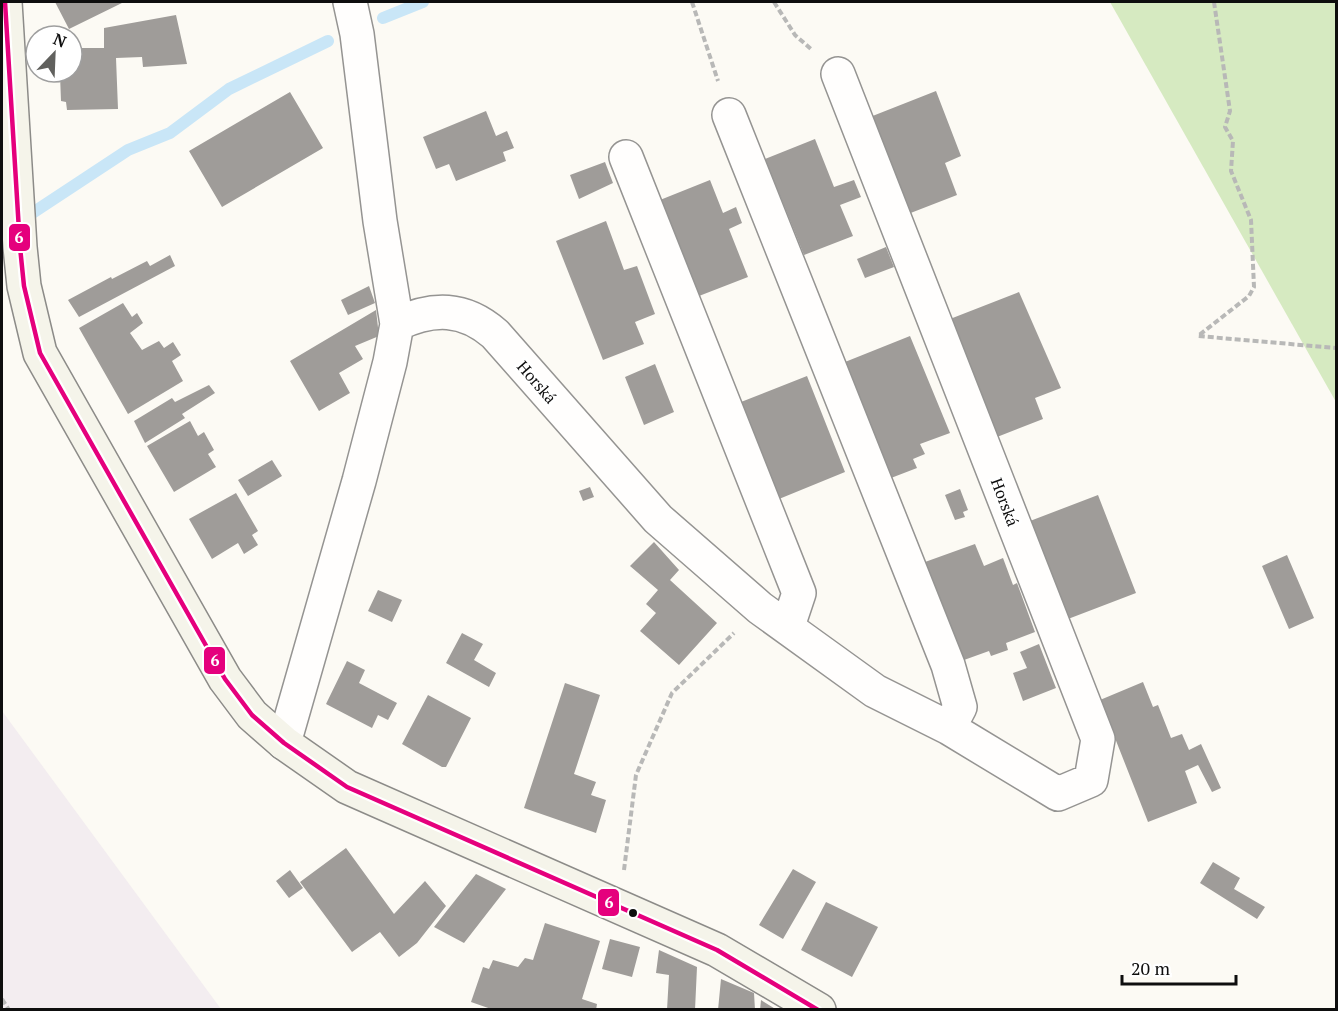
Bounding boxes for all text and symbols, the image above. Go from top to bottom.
north arrow [24,24,84,84]
text: N [50,28,70,53]
line badge: 6 [8,223,31,252]
text: 6 [14,226,24,248]
street label: Horská [512,356,562,408]
street label: Horská [986,475,1024,529]
line badge: 6 [203,646,226,675]
text: 6 [210,649,220,671]
line badge: 6 [597,888,620,917]
text: 6 [604,891,614,913]
unlabelled marker [627,907,639,919]
scale bar [1122,948,1236,986]
text: 20 m [1131,956,1171,980]

